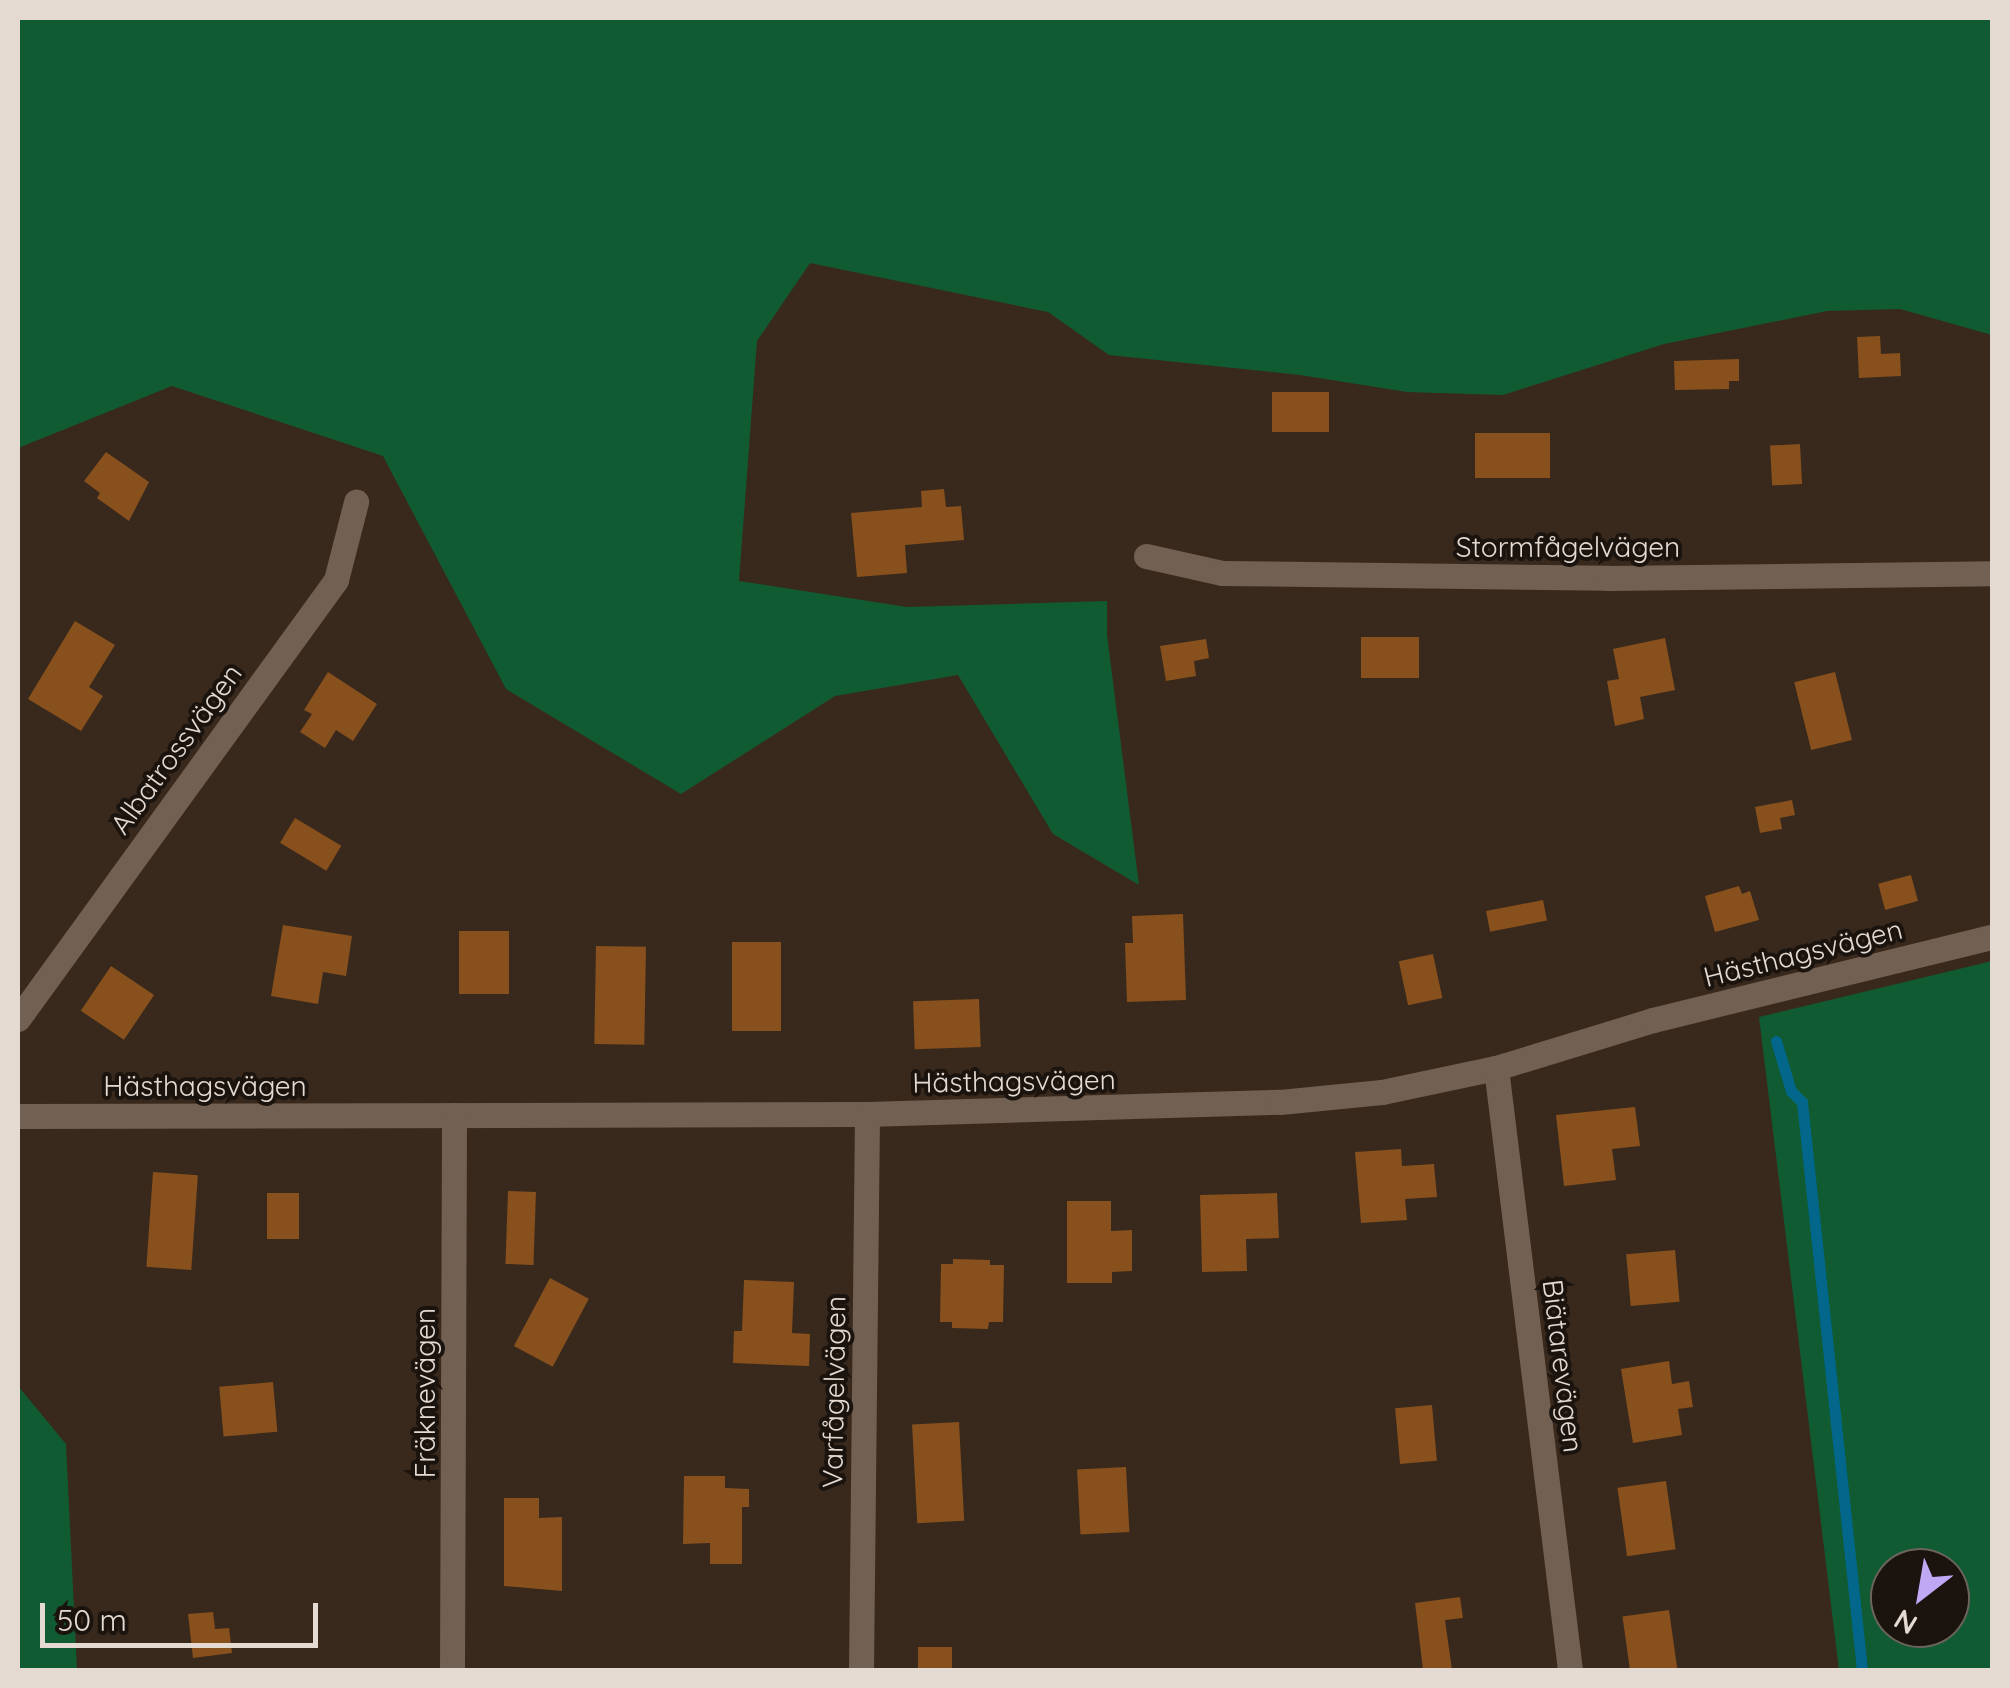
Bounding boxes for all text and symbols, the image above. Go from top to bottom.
street label: Stormfågelvägen [1456,530,1680,564]
street label: Albatrossvägen [103,657,249,841]
street label: Hästhagsvägen [1700,912,1906,994]
street label: Hästhagsvägen [912,1062,1116,1100]
street label: Hästhagsvägen [103,1069,307,1103]
street label: Biätarevägen [1536,1278,1590,1454]
street label: Varfågelvägen [816,1296,852,1488]
street label: Fräknevägen [408,1308,442,1478]
north arrow [1870,1548,1970,1648]
scale bar [45,1583,322,1645]
text: 50 m [57,1601,127,1639]
text: N [1887,1602,1923,1643]

